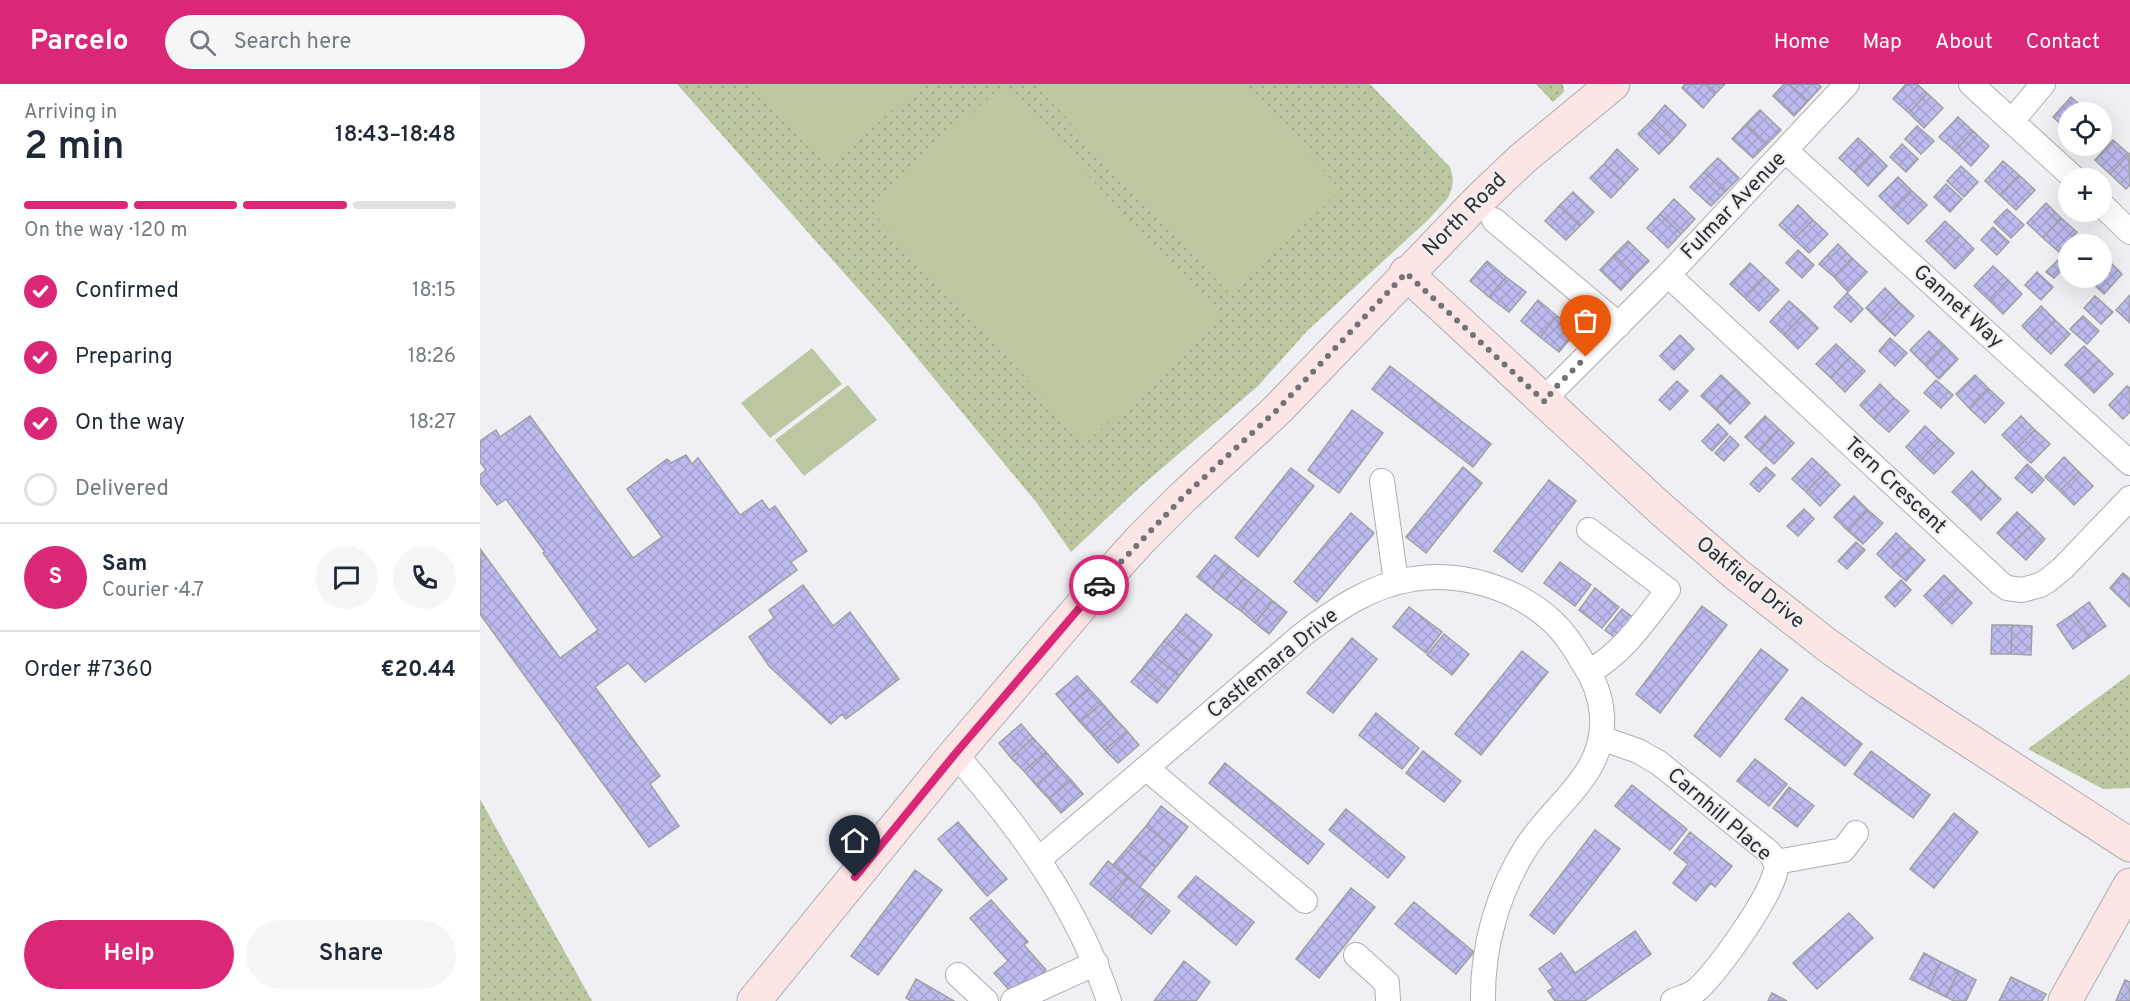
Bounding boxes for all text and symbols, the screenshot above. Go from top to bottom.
search box [165,15,585,69]
text: Parcelo [30,24,129,60]
icon: search [186,26,219,59]
text: Search here [234,29,351,56]
text: Home [1774,29,1830,56]
text: Map [1863,29,1902,56]
text: About [1935,29,1993,56]
text: Contact [2026,29,2100,56]
text: Arriving in [24,100,117,126]
map controls [2058,102,2112,288]
button: locate [2058,102,2112,156]
text: 18:43–18:48 [335,122,456,149]
text: 2 min [24,124,125,173]
street label: Fulmar Avenue [1676,146,1792,266]
street label: North Road [1417,167,1513,263]
button: + [2058,168,2112,222]
text: On the way · 120 m [24,218,188,244]
button: − [2058,234,2112,288]
street label: Gannet Way [1907,259,2009,355]
icon: check [24,275,57,308]
text: Confirmed [75,278,179,305]
text: 18:15 [412,278,456,304]
pin [1560,295,1611,357]
icon: bag [1569,304,1602,337]
icon: check [24,341,57,374]
text: Preparing [75,344,173,371]
text: 18:26 [408,344,456,370]
icon: check [24,407,57,440]
text: On the way [75,410,185,437]
text: 18:27 [409,410,456,436]
street label: Tern Crescent [1838,432,1952,540]
text: Delivered [75,476,169,503]
street label: Oakfield Drive [1690,531,1810,635]
button: chat [315,546,378,609]
button: phone [393,546,456,609]
text: Sam [102,551,147,578]
courier [1069,555,1129,615]
text: S [49,564,62,591]
icon: car [1083,569,1116,602]
text: Courier · 4.7 [102,578,204,604]
street label: Castlemara Drive [1202,603,1344,725]
text: Order #7360 [24,657,153,684]
text: €20.44 [380,657,456,684]
street label: Carnhill Place [1661,762,1777,868]
pin [829,815,880,877]
icon: home [838,824,871,857]
button: Help [24,920,234,989]
button: Share [246,920,456,989]

